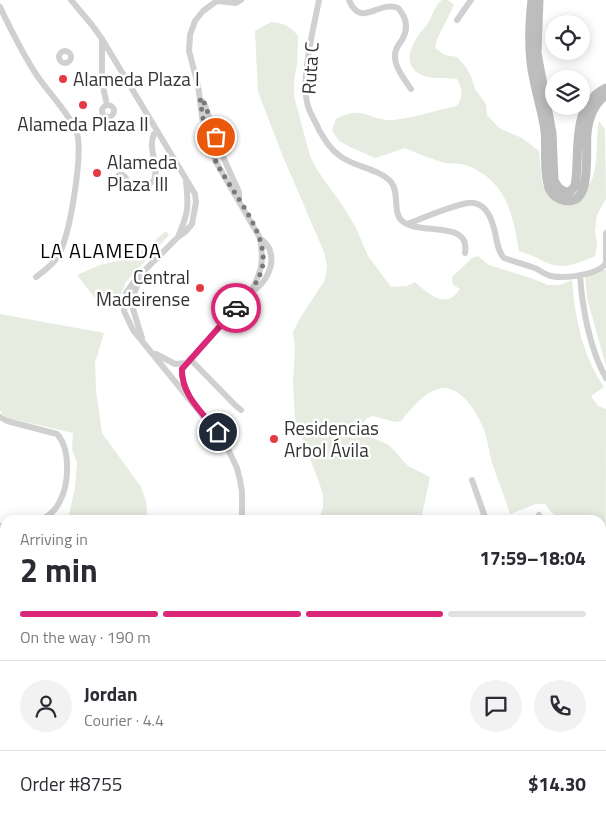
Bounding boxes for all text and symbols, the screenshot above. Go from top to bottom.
map controls [545,15,590,115]
button: locate [545,15,590,60]
street label: Ruta C [293,41,326,95]
place label: Alameda Plaza I [73,64,200,93]
button: layers [545,70,590,115]
marker: Alameda Plaza I [57,73,69,85]
marker: Alameda Plaza II [77,99,89,111]
place label: Alameda Plaza II [17,109,149,138]
pin [195,116,237,158]
icon: bag [202,123,230,151]
place label: Alameda Plaza III [107,147,178,198]
marker: Alameda Plaza III [91,167,103,179]
district label: LA ALAMEDA [40,235,162,266]
place label: Central Madeirense [96,262,190,313]
marker: Central Madeirense [194,282,206,294]
courier [211,283,261,333]
icon: car [222,294,250,322]
pin [197,411,239,453]
place label: Residencias Arbol Ávila [284,413,379,464]
icon: home [204,418,232,446]
marker: Residencias Arbol Ávila [268,433,280,445]
text: Arriving in [20,527,88,551]
text: 17:59–18:04 [479,543,586,572]
text: 2 min [20,546,98,594]
text: On the way · 190 m [20,625,151,649]
text: Jordan [84,679,137,708]
button: person [20,680,72,732]
button: chat [470,680,522,732]
button: phone [534,680,586,732]
text: Courier · 4.4 [84,708,164,732]
text: Order #8755 [20,769,122,798]
text: $14.30 [528,769,586,798]

